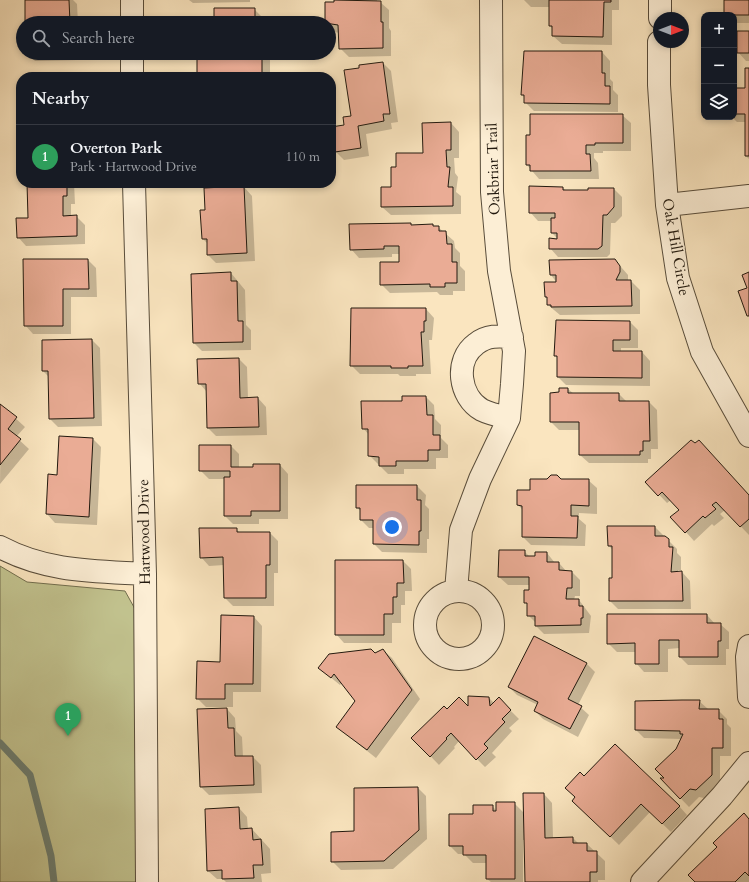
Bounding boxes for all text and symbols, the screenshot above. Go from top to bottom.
north arrow [653,12,689,48]
map controls [701,12,737,120]
button: + [701,12,737,48]
search box [16,16,336,60]
icon: search [30,27,52,49]
text: Search here [62,28,135,48]
button: − [701,48,737,84]
button: layers [701,84,737,120]
text: Nearby [32,87,89,110]
street label: Oakbriar Trail [481,122,505,215]
text: Overton Park [70,138,162,158]
text: 1 [42,148,48,166]
text: 110 m [286,148,320,166]
text: Park · Hartwood Drive [70,158,197,176]
street label: Oak Hill Circle [658,197,694,297]
street label: Hartwood Drive [133,479,155,585]
your location [382,517,402,537]
pin: 1 [55,703,81,736]

